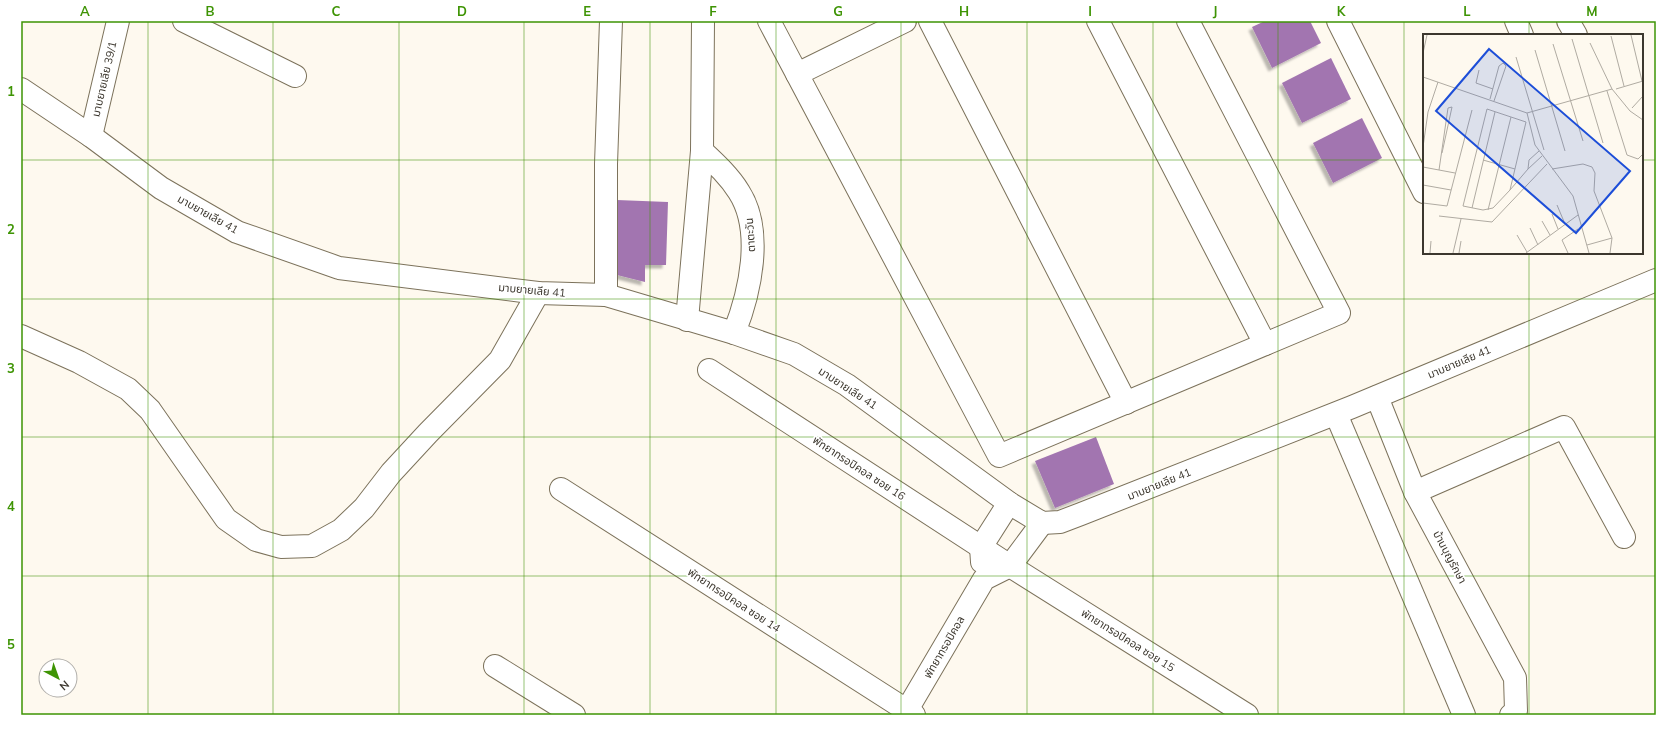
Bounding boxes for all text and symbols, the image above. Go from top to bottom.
text: A [80,3,90,19]
text: B [206,3,215,19]
text: C [332,3,341,19]
text: D [457,3,467,19]
text: E [583,3,591,19]
text: F [709,3,717,19]
text: G [833,3,843,19]
text: H [959,3,969,19]
text: I [1088,3,1092,19]
text: J [1213,3,1217,19]
text: K [1337,3,1347,19]
text: L [1463,3,1471,19]
text: M [1586,3,1598,19]
inset map [1423,34,1643,254]
street label: มาบยายเลีย 39/1 [88,40,120,118]
text: 1 [7,83,15,99]
street label: มาบยายเลีย 41 [175,192,241,236]
street label: ตาตะวัน [742,217,758,253]
text: 2 [7,221,15,237]
street label: มาบยายเลีย 41 [498,280,566,300]
street label: มาบยายเลีย 41 [1425,342,1493,382]
text: 3 [7,360,15,376]
street label: มาบยายเลีย 41 [816,364,880,412]
street label: พัทยาทรอปิคอล ซอย 16 [810,433,908,503]
street label: มาบยายเลีย 41 [1125,465,1193,503]
text: 4 [7,498,15,514]
street label: บ้านบุญรักษา [1430,528,1470,586]
street label: พัทยาทรอปิคอล ซอย 14 [685,565,783,635]
street label: พัทยาทรอปิคอล ซอย 15 [1079,606,1178,675]
street label: พัทยาทรอปิคอล [921,613,967,681]
text: 5 [7,636,15,652]
north arrow [38,658,78,698]
text: N [57,678,72,694]

